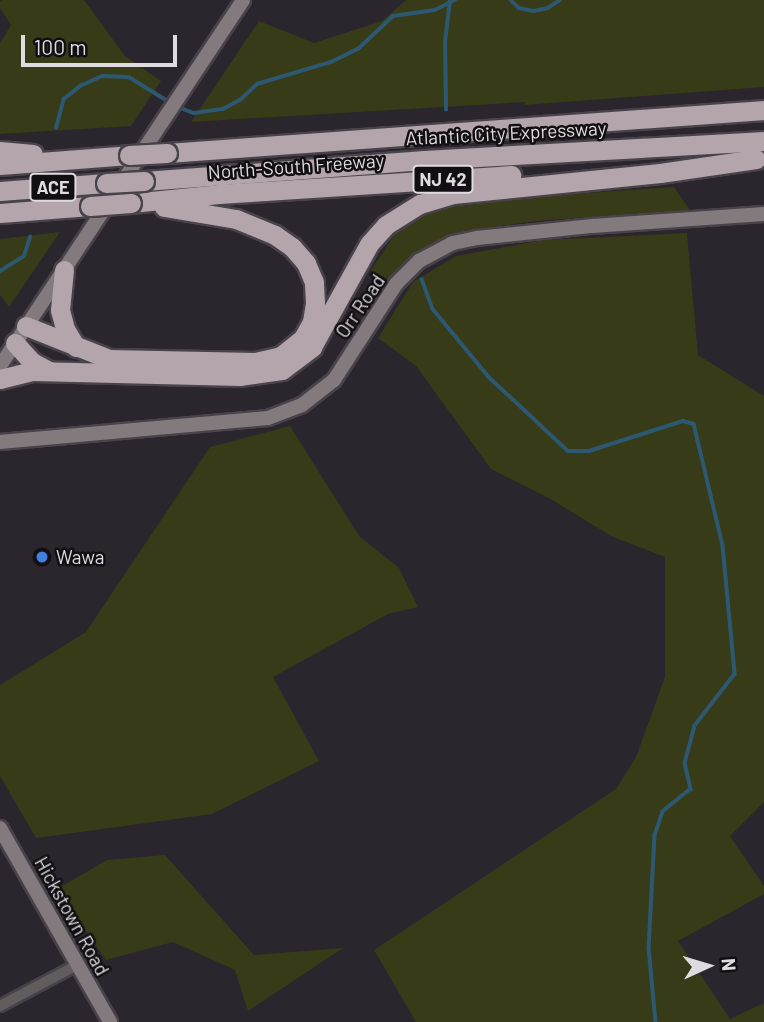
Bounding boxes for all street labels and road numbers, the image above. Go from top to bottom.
street label: Atlantic City Expressway [405,116,607,150]
street label: North-South Freeway [207,148,385,184]
road number: NJ 42 [412,164,474,194]
road number: ACE [28,172,78,202]
street label: Orr Road [331,270,389,342]
street label: Hickstown Road [30,853,114,979]

